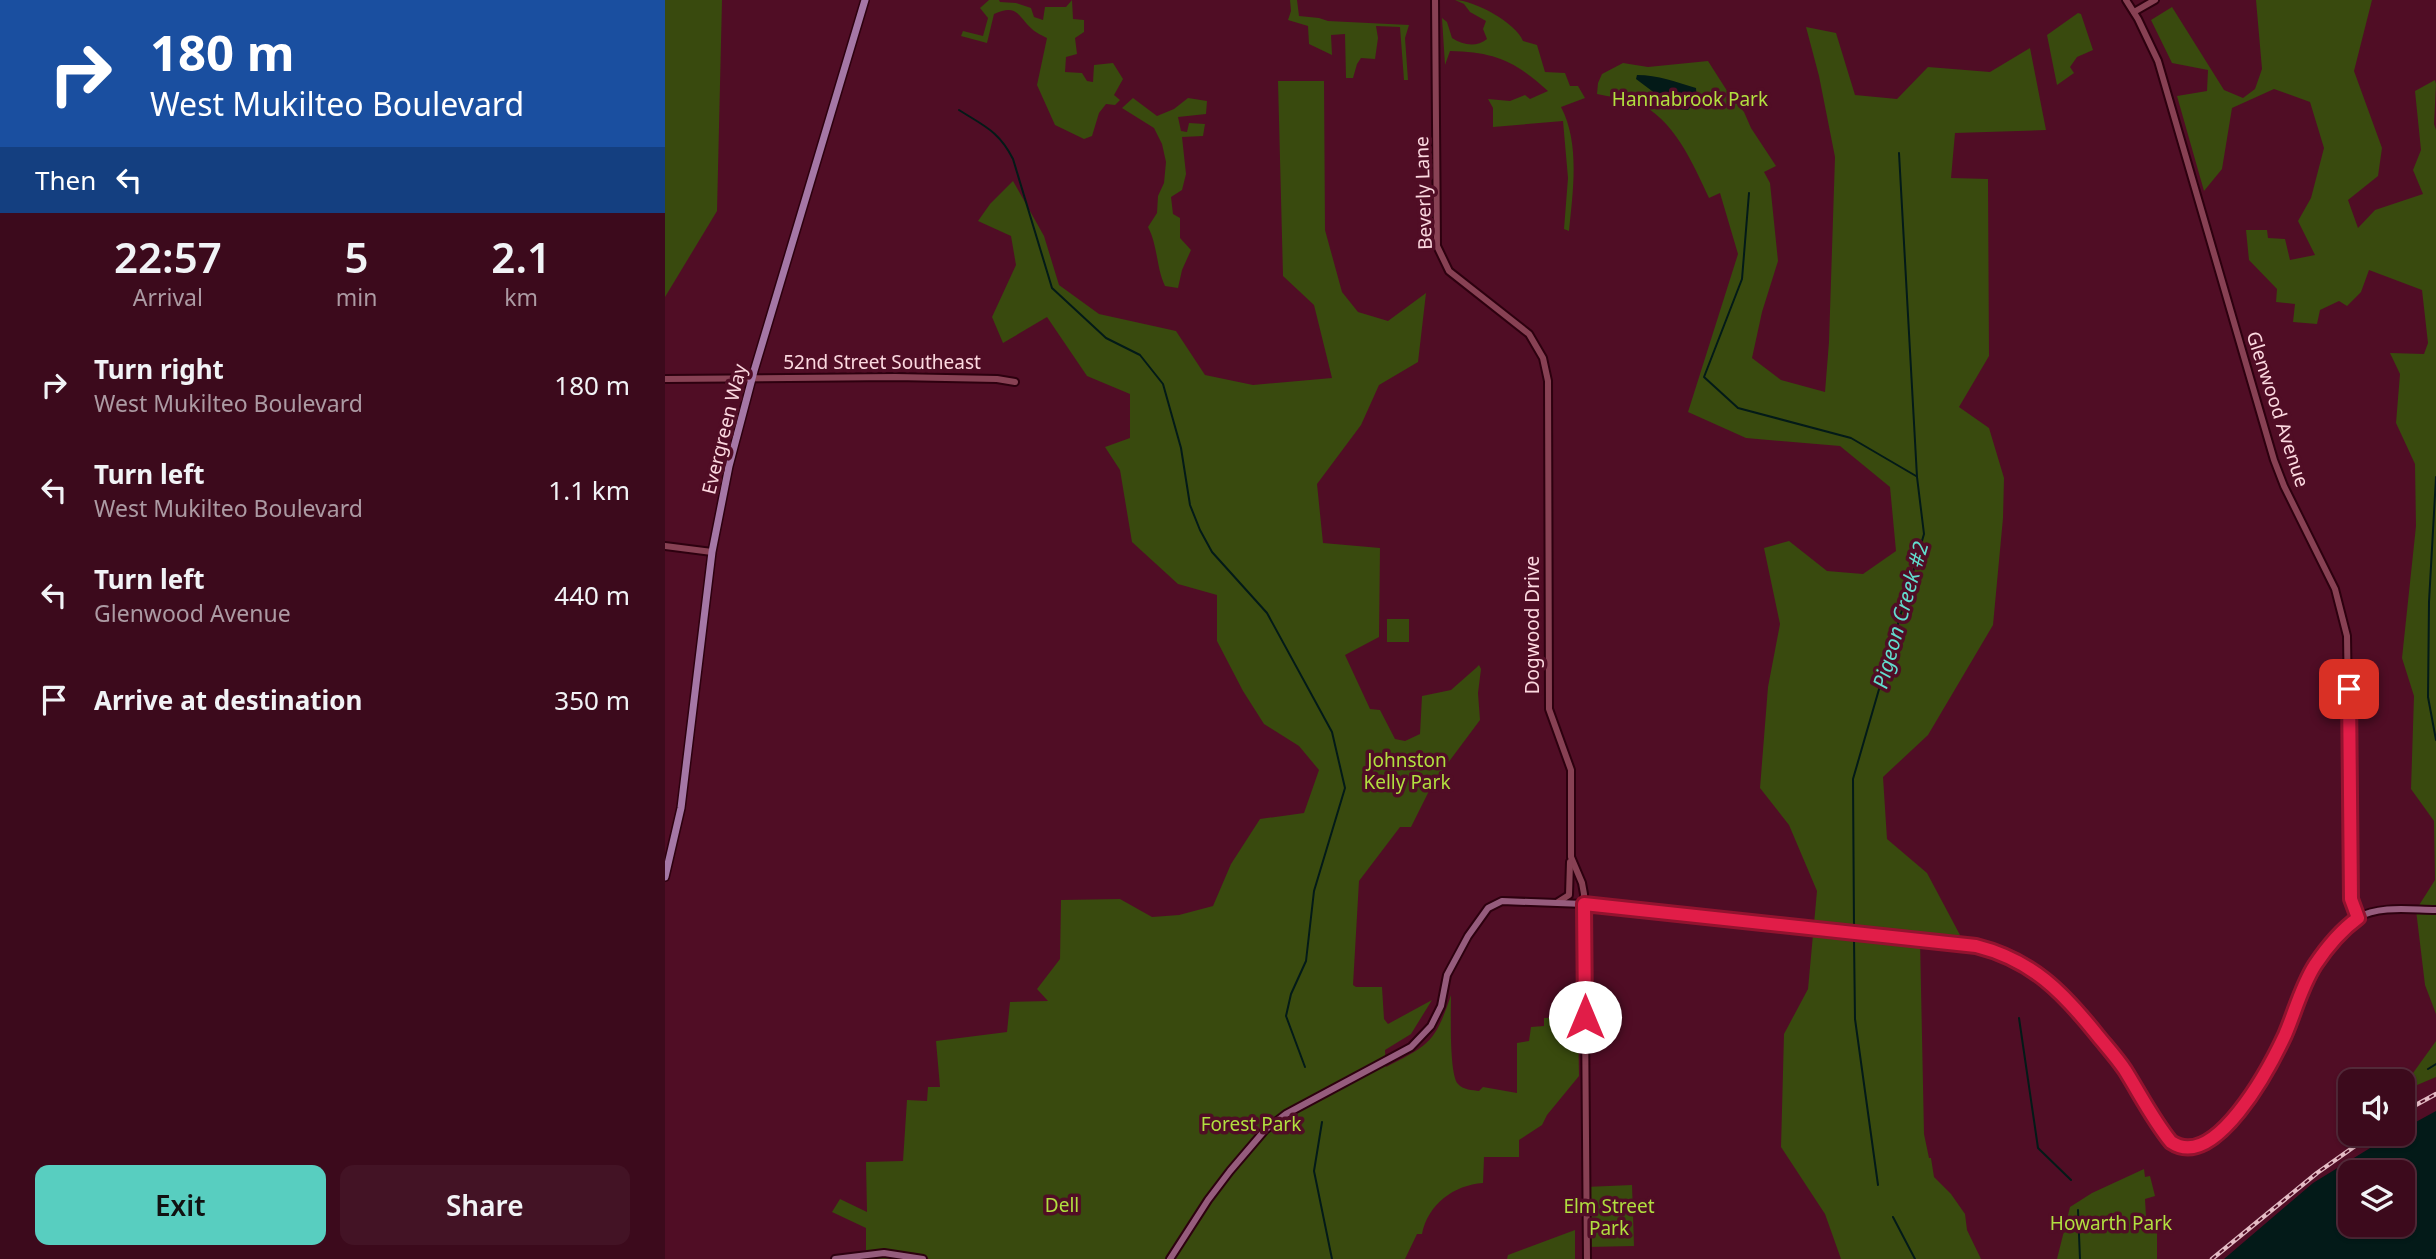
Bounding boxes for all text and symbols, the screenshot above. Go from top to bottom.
text: 180 m [150,19,295,85]
icon: right [35,28,126,119]
text: West Mukilteo Boulevard [150,82,524,125]
park label: Hannabrook Park [1612,86,1768,112]
street label: Beverly Lane [1408,136,1438,250]
icon: left [110,161,148,199]
text: Then [35,162,96,198]
text: 22:57 [114,228,222,285]
text: 5 [345,228,369,285]
text: 2.1 [491,228,551,285]
text: Arrival [133,281,203,313]
text: min [336,281,377,313]
text: km [504,281,538,313]
street label: Glenwood Avenue [2241,328,2315,490]
street label: 52nd Street Southeast [783,349,981,375]
text: Turn right [94,351,224,387]
street label: Evergreen Way [695,361,753,497]
icon: right [35,366,73,404]
text: 180 m [554,367,630,403]
text: West Mukilteo Boulevard [94,387,363,419]
text: Turn left [94,456,205,492]
icon: left [35,471,73,509]
text: 1.1 km [548,472,630,508]
text: West Mukilteo Boulevard [94,492,363,524]
water label: Pigeon Creek #2 [1866,538,1934,692]
street label: Dogwood Drive [1519,556,1545,694]
text: Turn left [94,561,205,597]
icon: left [35,576,73,614]
text: 440 m [554,577,630,613]
text: Glenwood Avenue [94,597,291,629]
pin [2319,659,2379,719]
icon: arrive [2330,670,2368,708]
icon: arrive [35,681,73,719]
text: Arrive at destination [94,682,363,718]
text: 350 m [554,682,630,718]
park label: Johnston Kelly Park [1363,747,1451,795]
position arrow [1548,980,1622,1054]
map controls [2338,1069,2415,1237]
button: sound [2338,1069,2415,1146]
park label: Forest Park [1201,1111,1301,1137]
button: layers [2338,1160,2415,1237]
button: Exit [35,1165,326,1245]
button: Share [340,1165,630,1245]
park label: Dell [1045,1192,1079,1218]
park label: Elm Street Park [1563,1193,1655,1241]
park label: Howarth Park [2050,1210,2172,1236]

